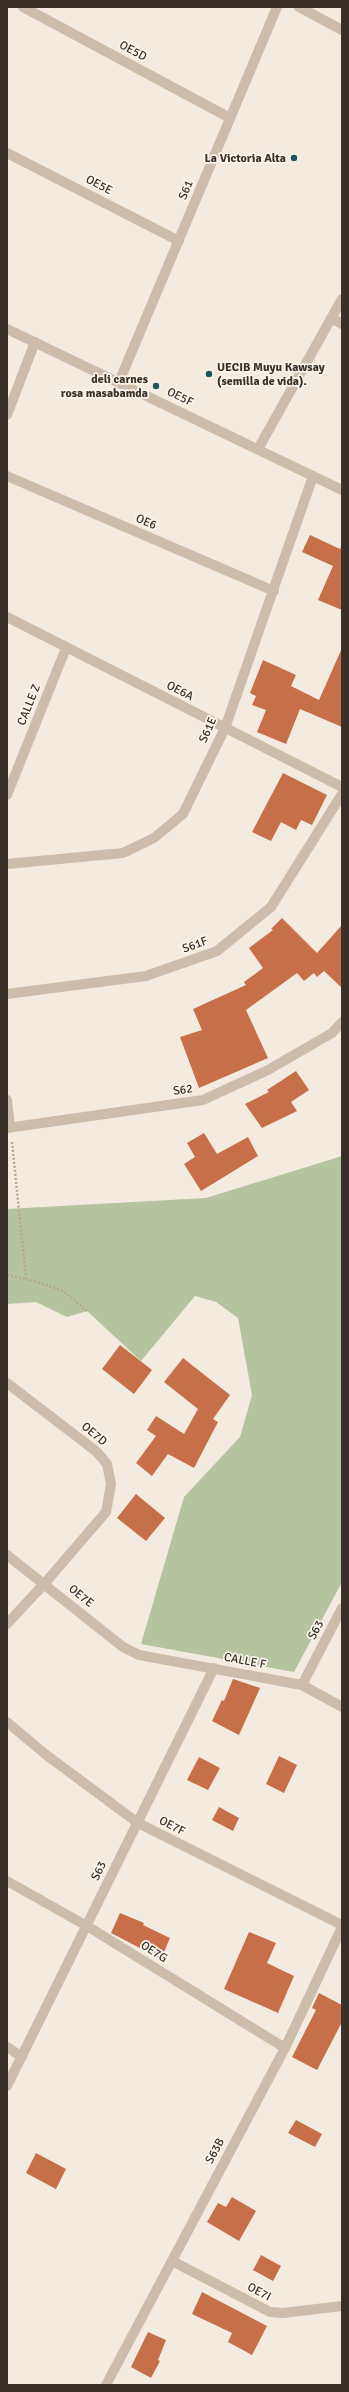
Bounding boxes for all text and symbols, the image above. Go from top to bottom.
street label: OE5D [117,38,149,65]
place label: La Victoria Alta [205,151,286,166]
marker: La Victoria Alta [289,153,299,163]
street label: OE5E [83,172,115,198]
street label: S61 [175,178,197,202]
place label: UECIB Muyu Kawsay (semilla de vida). [217,360,325,389]
marker: UECIB Muyu Kawsay (semilla de vida). [204,369,214,379]
place label: deli carnes rosa masabamda [61,372,149,401]
marker: deli carnes rosa masabamda [151,381,161,391]
street label: OE5F [164,384,196,410]
street label: OE6 [133,511,159,533]
street label: OE6A [164,678,197,704]
street label: CALLE Z [14,682,44,728]
street label: S61E [196,715,220,745]
street label: S61F [180,934,210,956]
street label: S62 [172,1081,194,1099]
street label: OE7D [78,1419,110,1449]
street label: OE7E [65,1581,97,1611]
street label: S63 [305,1618,327,1642]
street label: CALLE F [223,1650,267,1672]
street label: OE7F [156,1813,188,1839]
street label: S63 [88,1859,110,1883]
street label: OE7G [138,1938,170,1966]
street label: S63B [202,2136,228,2166]
street label: OE7I [245,2280,273,2304]

